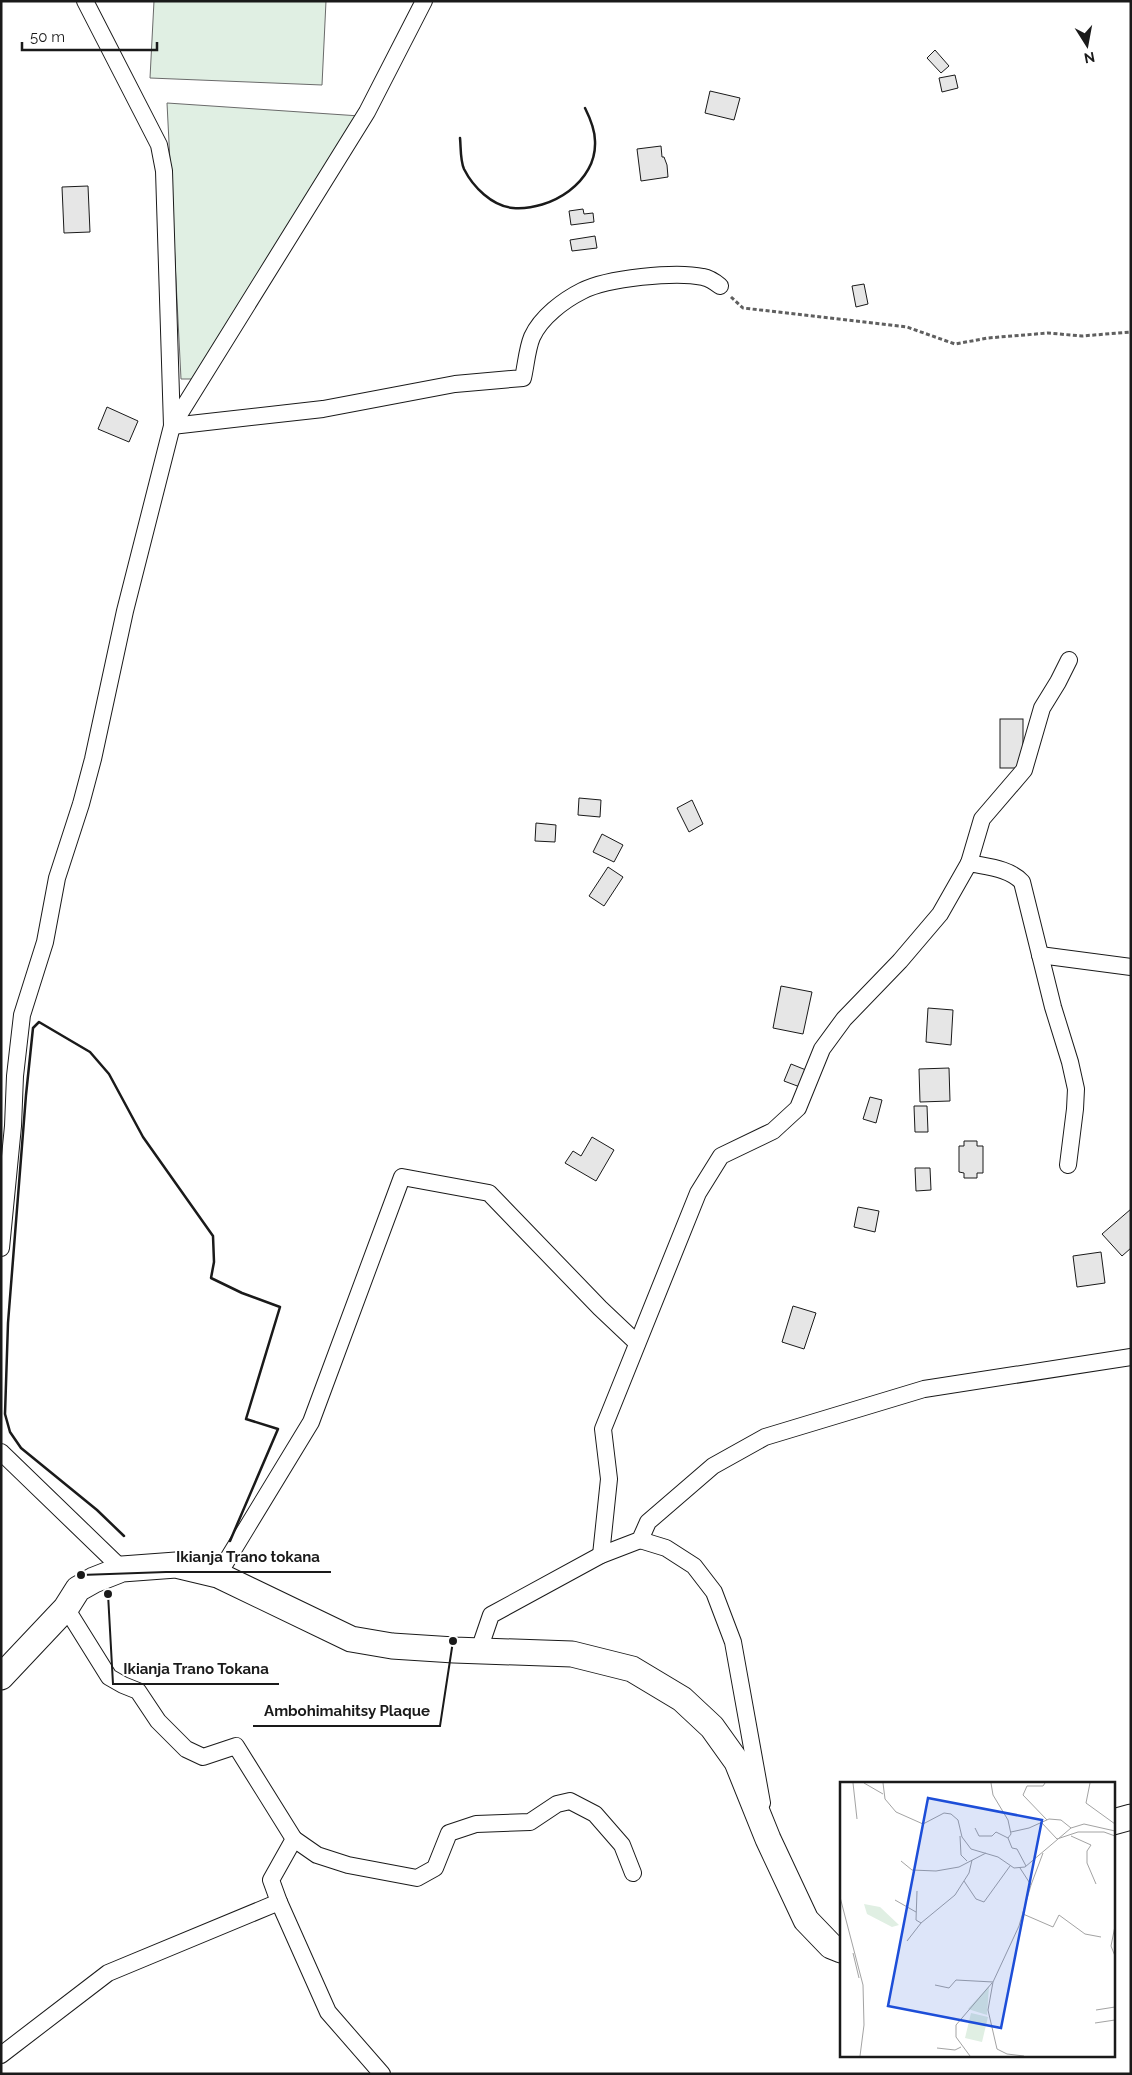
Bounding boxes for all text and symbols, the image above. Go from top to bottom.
scale bar [22,20,158,52]
north arrow [1062,20,1112,70]
text: 50 m [30,28,65,46]
text: N [1083,49,1096,67]
callout: Ikianja Trano tokana [166,1542,331,1572]
text: Ikianja Trano tokana [176,1548,320,1566]
callout: Ikianja Trano Tokana [113,1654,279,1684]
text: Ikianja Trano Tokana [123,1660,269,1678]
callout: Ambohimahitsy Plaque [253,1696,440,1726]
text: Ambohimahitsy Plaque [264,1702,430,1720]
inset map [840,1782,1114,2058]

